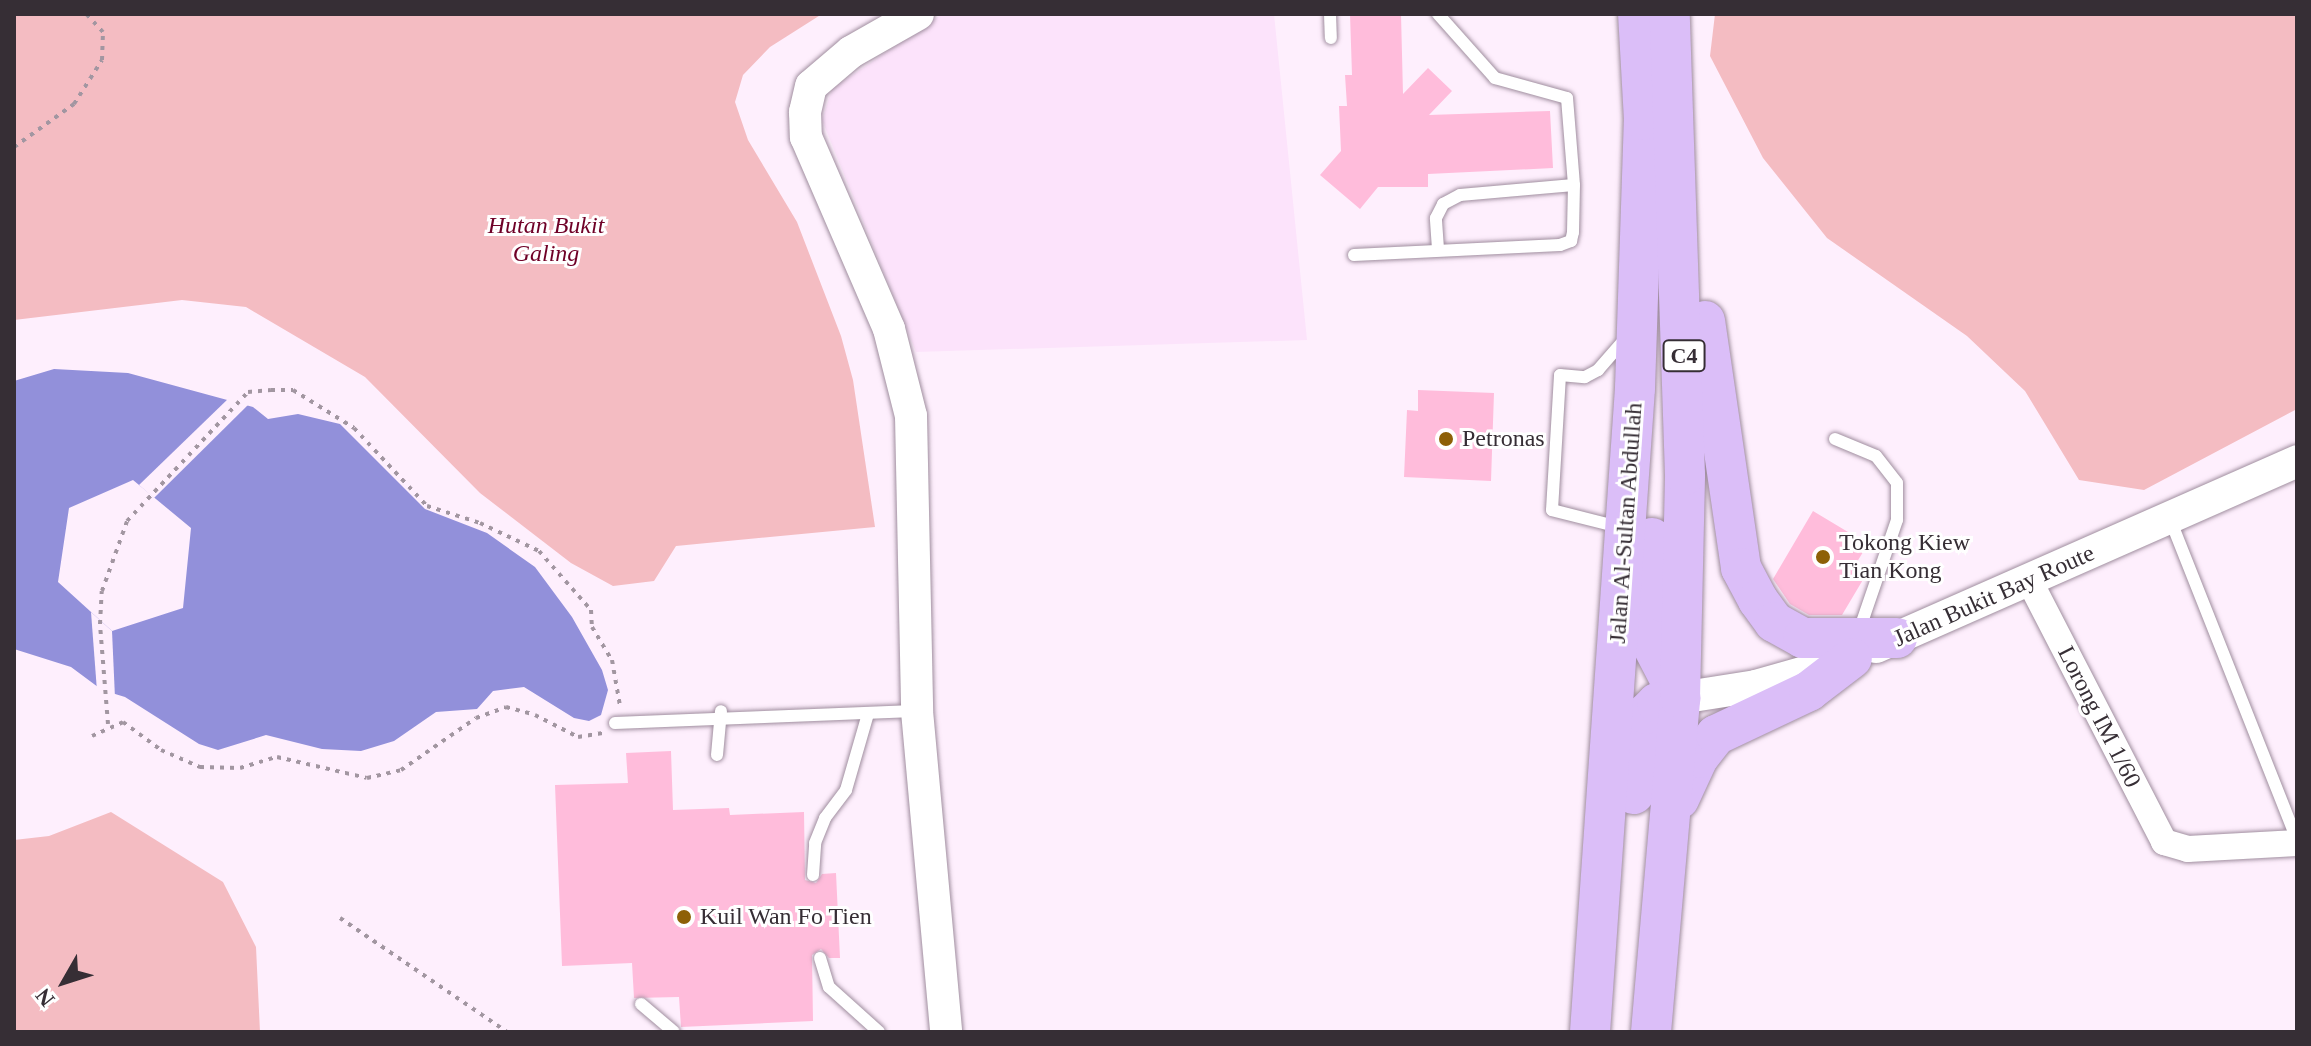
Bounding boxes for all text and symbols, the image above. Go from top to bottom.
park label: Hutan Bukit Galing [488,212,604,268]
road number: C4 [1662,338,1706,374]
street label: Jalan Al-Sultan Abdullah [1603,400,1649,646]
place label: Petronas [1462,425,1545,453]
marker: Petronas [1437,430,1455,448]
place label: Tokong Kiew Tian Kong [1839,529,1970,585]
street label: Jalan Bukit Bay Route [1889,539,2099,653]
marker: Tokong Kiew Tian Kong [1814,548,1832,566]
street label: Lorong IM 1/60 [2051,642,2147,792]
place label: Kuil Wan Fo Tien [700,903,873,931]
marker: Kuil Wan Fo Tien [675,908,693,926]
north arrow [24,942,104,1022]
text: N [30,983,60,1011]

